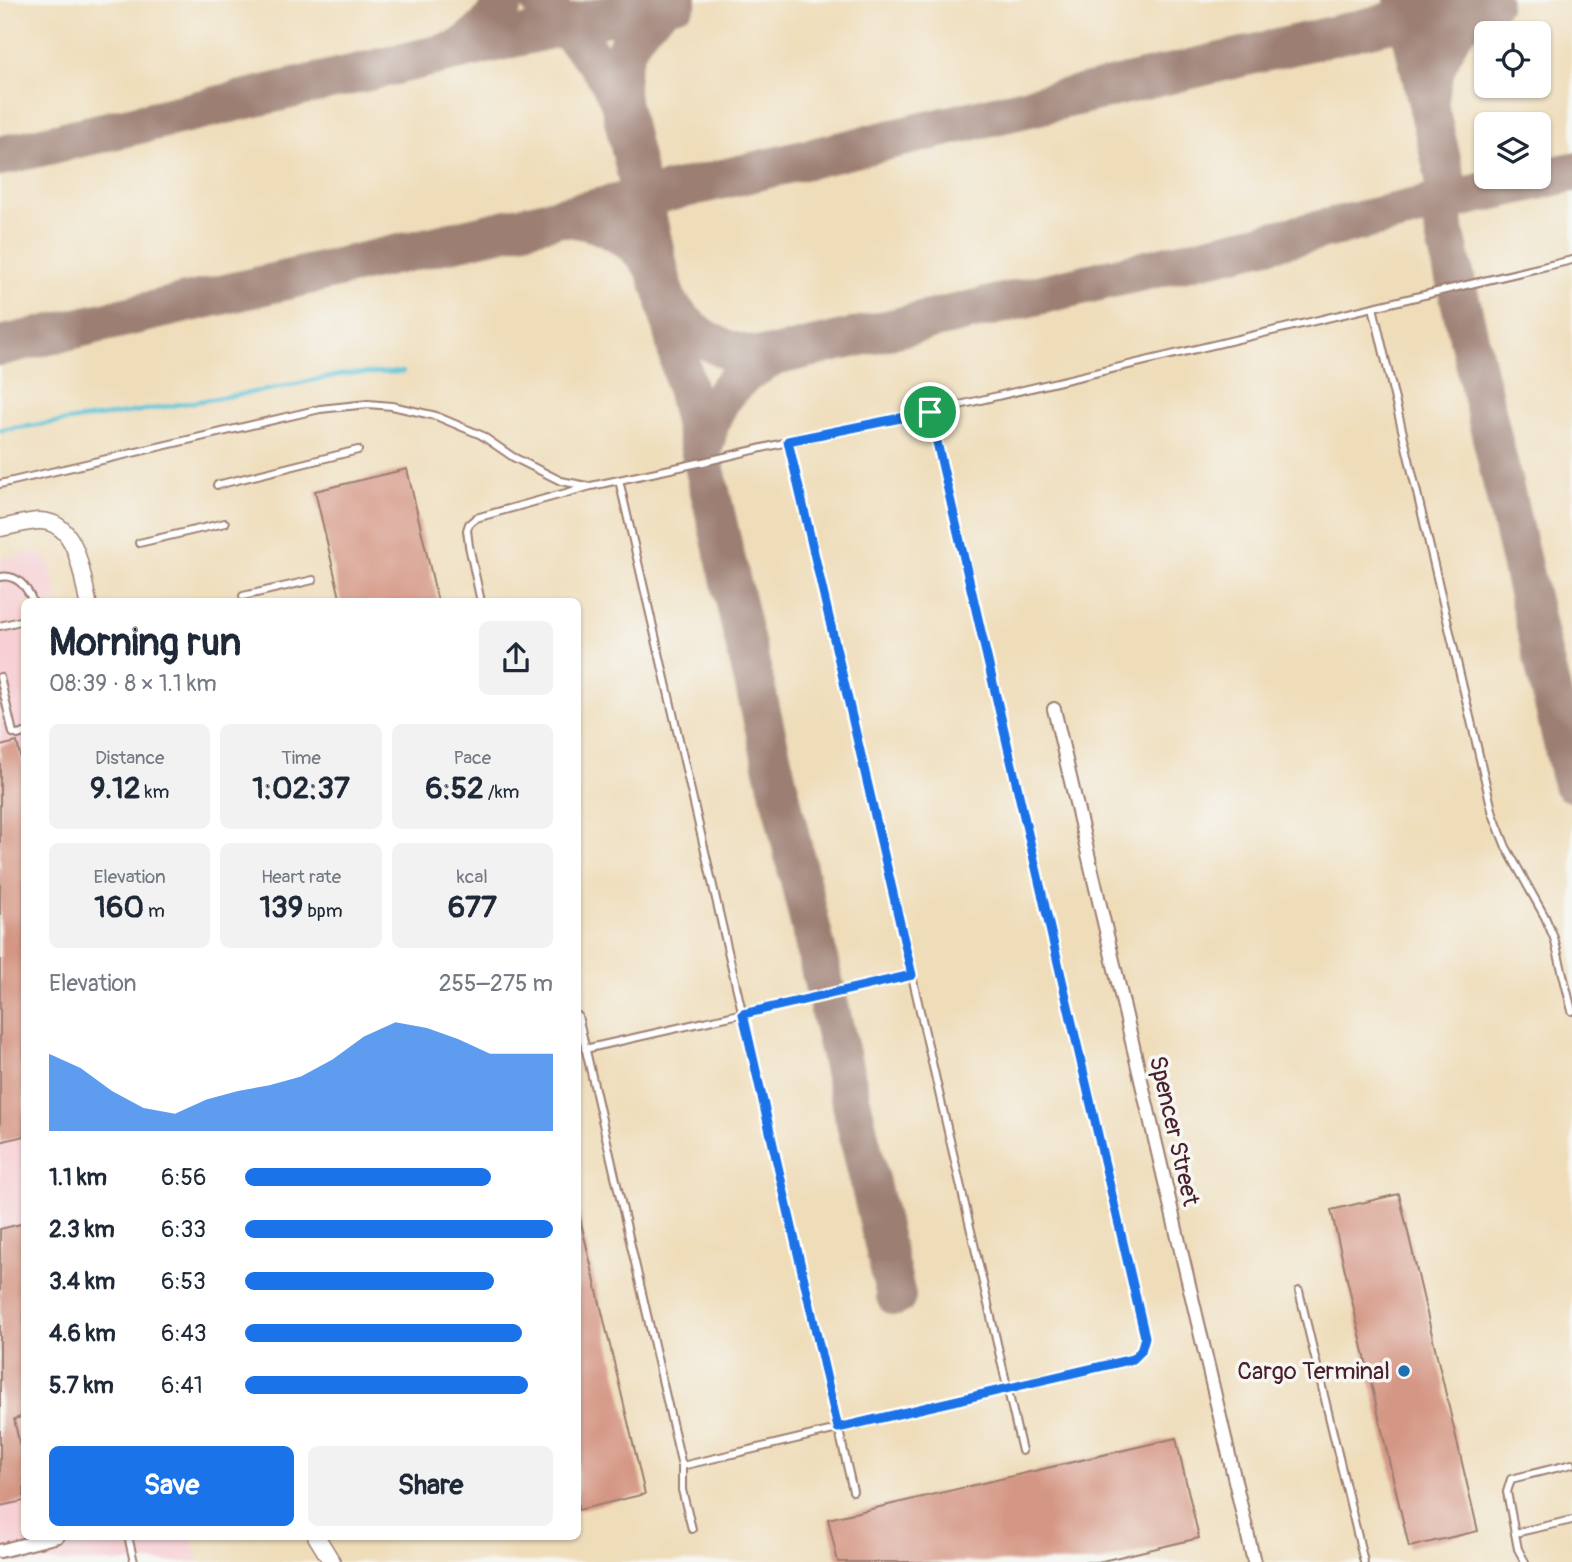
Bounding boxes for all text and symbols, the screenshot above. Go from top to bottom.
map controls [1474,21,1551,189]
button: locate [1474,21,1551,98]
button: layers [1474,112,1551,189]
pin [900,382,960,442]
icon: arrive [911,393,949,431]
text: Morning run [49,619,241,667]
button: share [479,621,553,695]
text: 08:39 · 8 × 1.1 km [49,669,217,698]
text: Distance [95,746,164,770]
text: Time [281,746,321,770]
text: Pace [454,746,491,770]
text: 9.12 [90,770,140,807]
text: 1:02:37 [252,770,350,807]
text: 6:52 [425,770,484,807]
text: km [140,780,169,804]
text: /km [484,780,519,804]
text: Elevation [93,865,166,889]
text: Heart rate [261,865,341,889]
text: kcal [457,865,488,889]
text: 160 [94,889,144,926]
text: 139 [259,889,303,926]
text: 677 [448,889,497,926]
text: m [144,899,165,923]
text: bpm [303,899,343,923]
text: Elevation [49,969,137,998]
text: 255–275 m [439,969,553,998]
street label: Spencer Street [1143,1053,1205,1209]
text: 1.1 km [49,1163,107,1192]
text: 6:56 [161,1163,206,1192]
text: 2.3 km [49,1215,115,1244]
text: 6:33 [161,1215,206,1244]
text: 3.4 km [49,1267,115,1296]
text: 6:53 [161,1267,206,1296]
text: 4.6 km [49,1319,116,1348]
text: 6:43 [161,1319,207,1348]
place label: Cargo Terminal [1237,1357,1390,1386]
marker: Cargo Terminal [1396,1363,1412,1379]
text: 5.7 km [49,1371,114,1400]
text: 6:41 [161,1371,203,1400]
button: Save [49,1446,294,1526]
button: Share [308,1446,553,1526]

